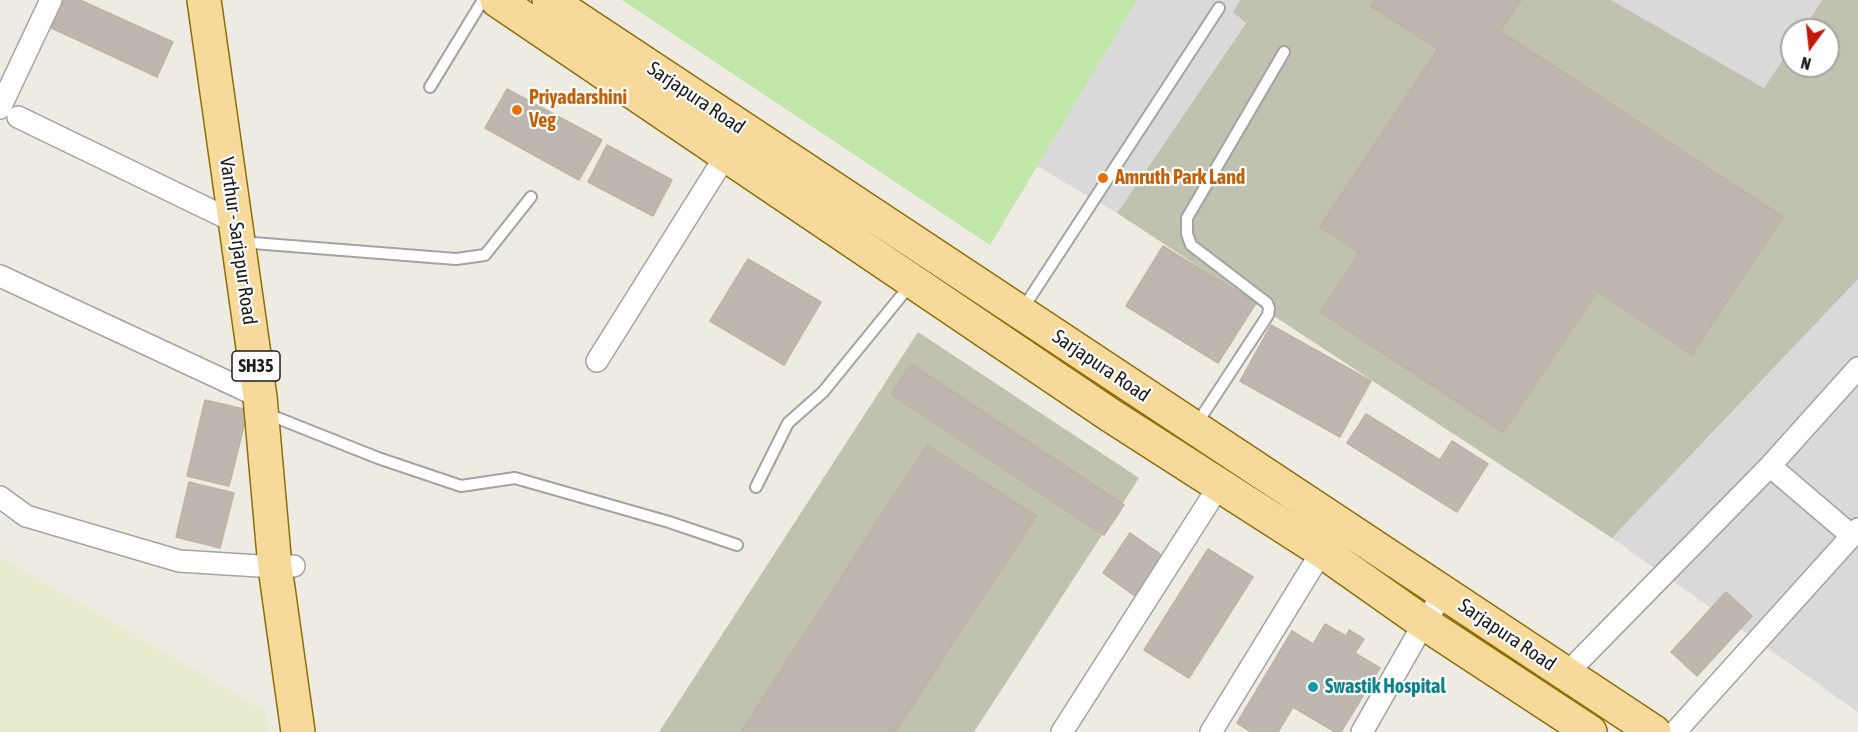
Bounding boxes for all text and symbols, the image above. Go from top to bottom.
north arrow [1780,18,1840,78]
text: N [1799,54,1813,73]
street label: Sarjapura Road [643,57,749,139]
place label: Priyadarshini Veg [529,86,627,133]
marker: Priyadarshini Veg [510,103,524,117]
street label: Varthur - Sarjapur Road [214,156,262,326]
place label: Amruth Park Land [1115,166,1245,190]
marker: Amruth Park Land [1096,171,1110,185]
street label: Sarjapura Road [1048,325,1154,407]
road number: SH35 [232,351,280,381]
street label: Sarjapura Road [1454,594,1560,676]
place label: Swastik Hospital [1325,675,1446,699]
marker: Swastik Hospital [1306,680,1320,694]

